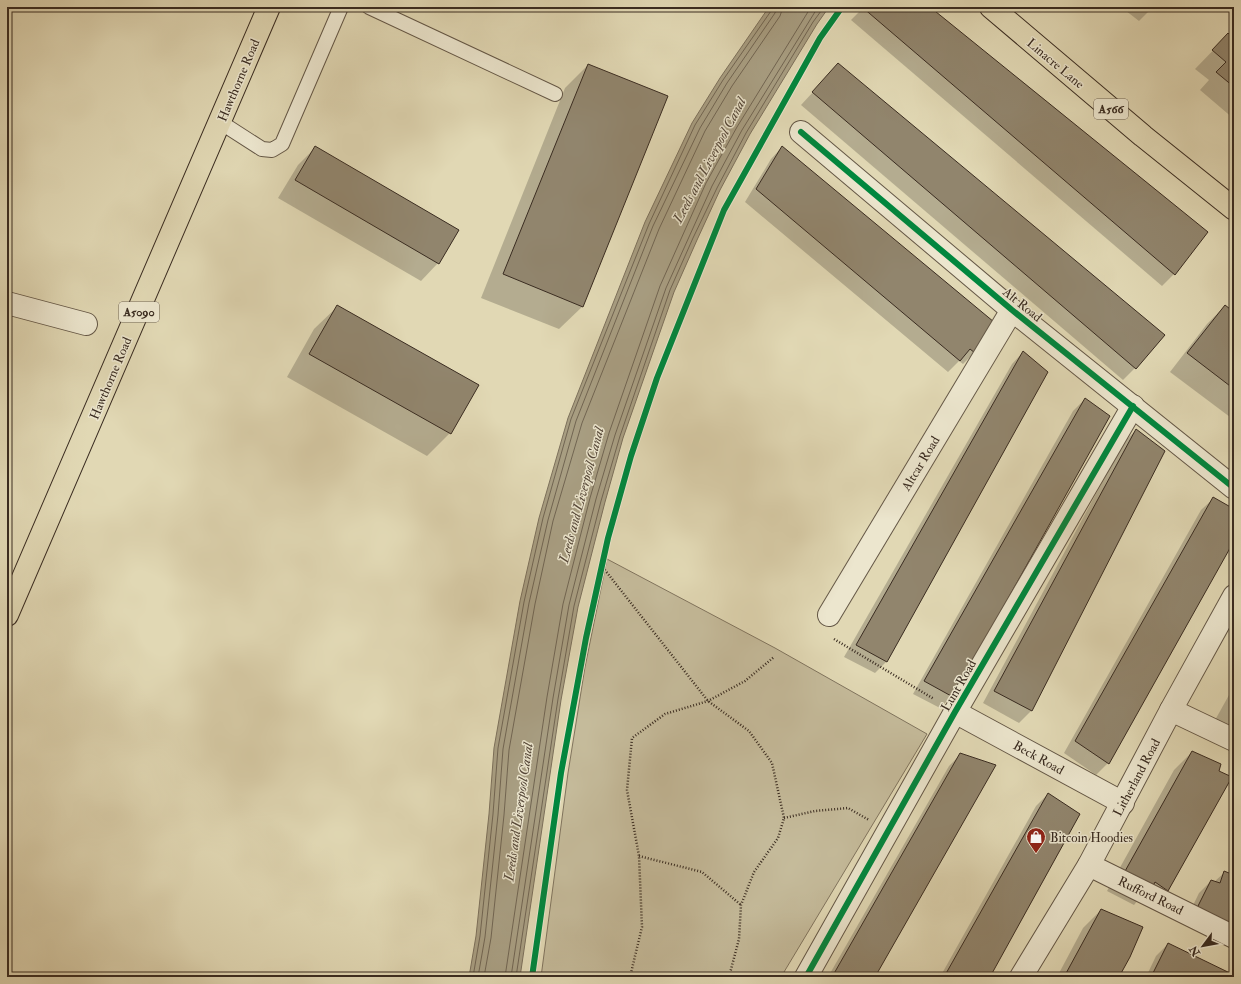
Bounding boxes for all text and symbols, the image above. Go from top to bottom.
street label: Linacre Lane [1023,35,1088,93]
street label: Hawthorne Road [214,36,264,124]
water label: Leeds and Liverpool Canal [669,93,750,227]
road number: A566 [1094,99,1128,119]
street label: Alt Road [999,284,1046,326]
road number: A5090 [119,302,159,322]
street label: Hawthorne Road [86,334,136,422]
water label: Leeds and Liverpool Canal [555,424,608,566]
street label: Altcar Road [898,433,944,495]
street label: Lunt Road [938,656,980,714]
street label: Litherland Road [1110,735,1164,819]
street label: Beck Road [1010,737,1067,779]
water label: Leeds and Liverpool Canal [500,740,537,883]
shop icon: Bitcoin Hoodies [1025,826,1047,854]
place label: Bitcoin Hoodies [1050,830,1134,846]
street label: Rufford Road [1115,873,1186,919]
north arrow [1183,926,1223,966]
text: N [1186,942,1204,960]

